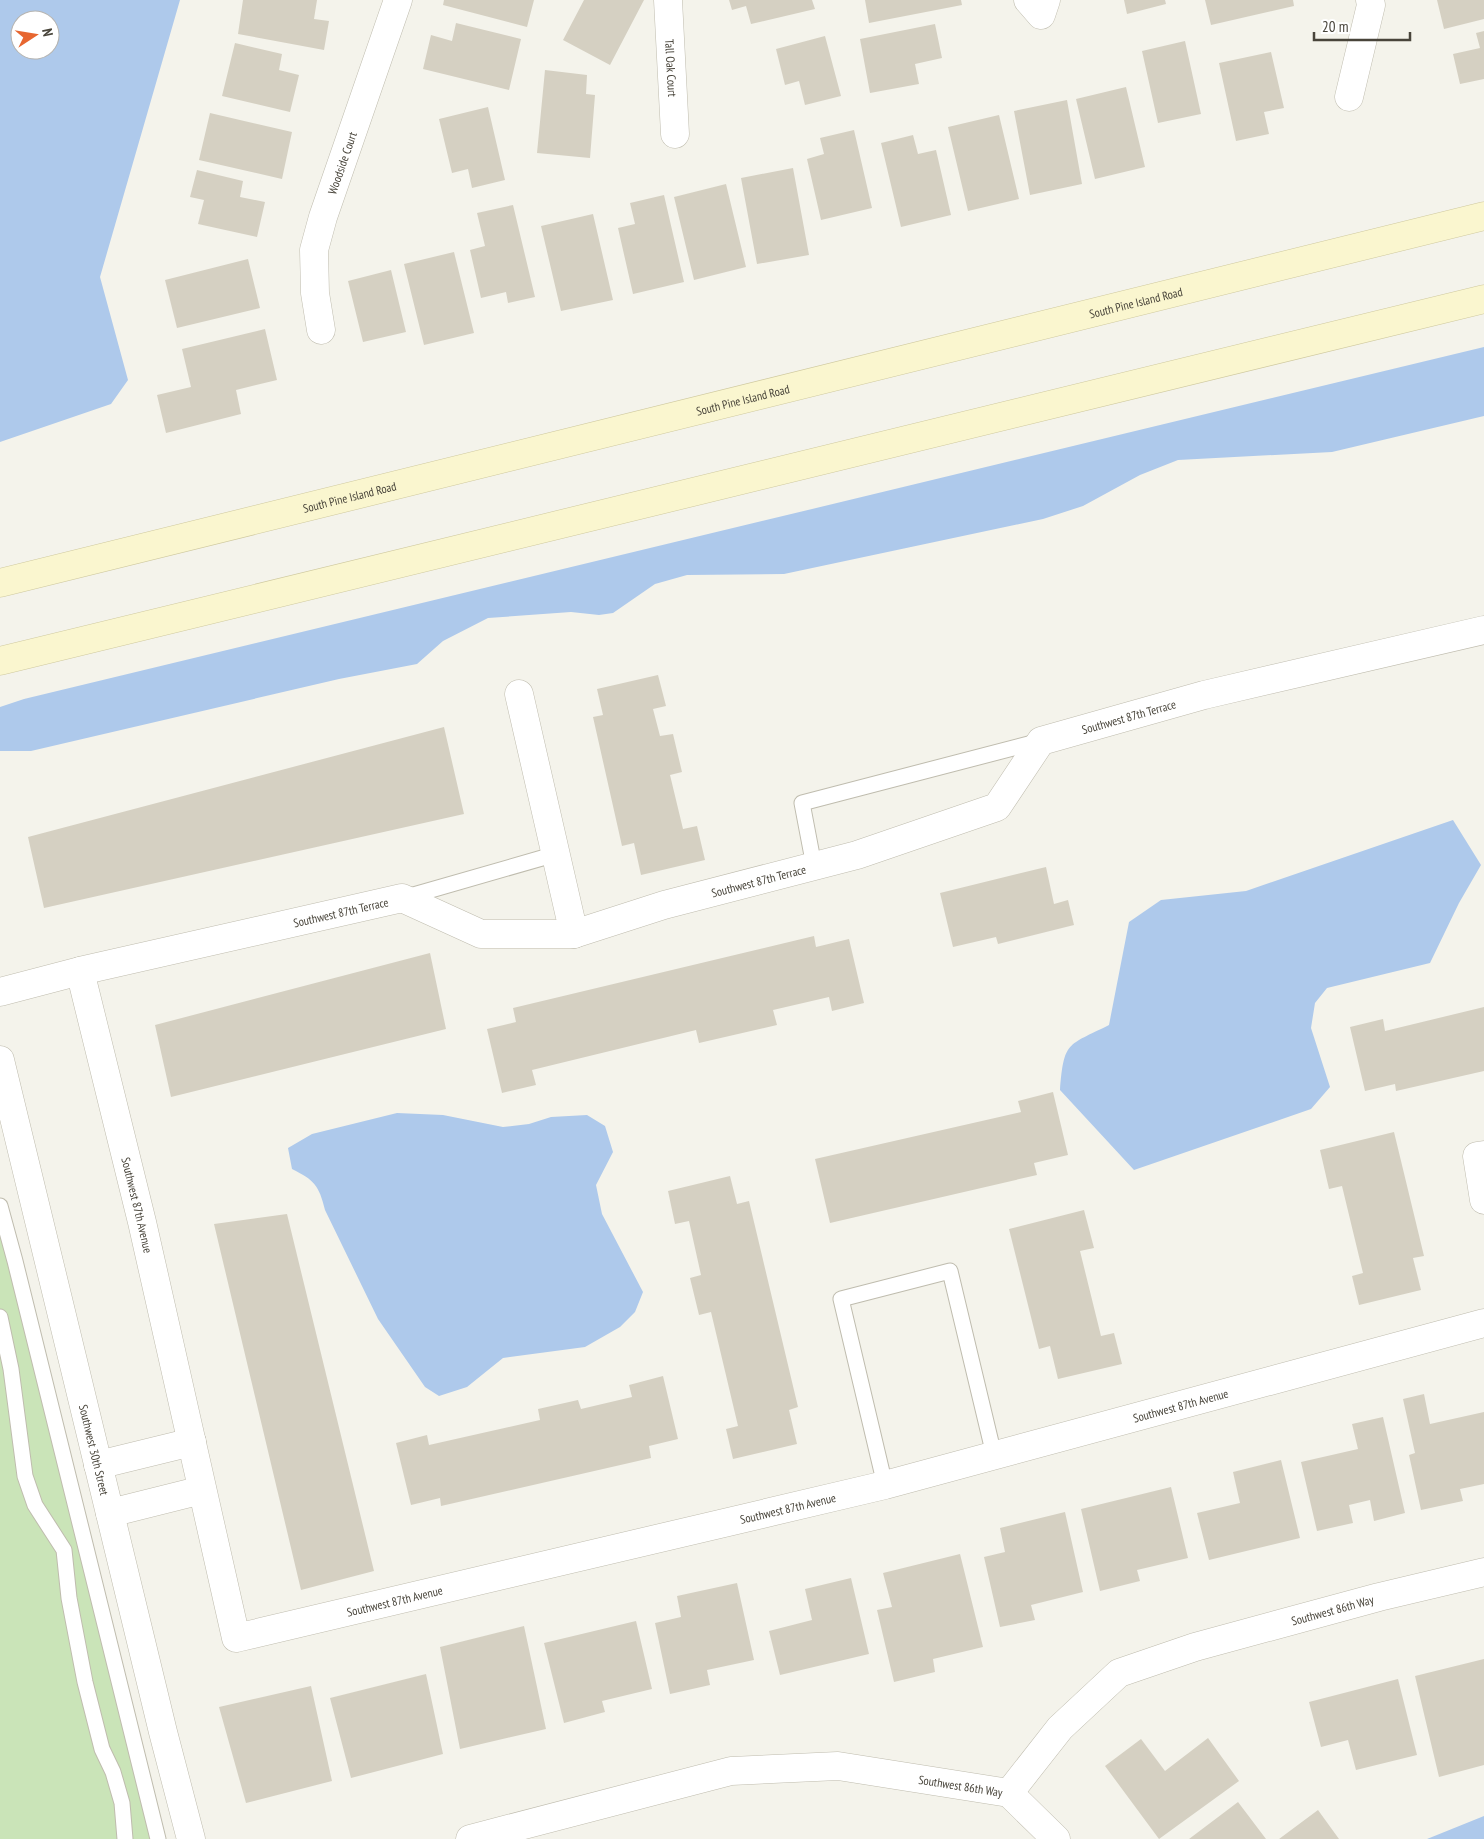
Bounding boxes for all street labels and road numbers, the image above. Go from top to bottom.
street label: Tall Oak Court [663,39,681,98]
street label: Woodside Court [324,129,360,196]
street label: South Pine Island Road [1088,283,1184,321]
street label: South Pine Island Road [694,381,791,418]
street label: South Pine Island Road [301,478,398,515]
street label: Southwest 87th Terrace [1080,696,1177,737]
street label: Southwest 87th Terrace [710,861,808,900]
street label: Southwest 87th Terrace [292,894,390,930]
street label: Southwest 87th Avenue [119,1156,156,1254]
street label: Southwest 87th Avenue [1131,1385,1230,1425]
street label: Southwest 30th Street [76,1403,113,1497]
street label: Southwest 87th Avenue [738,1489,837,1526]
street label: Southwest 87th Avenue [345,1582,444,1619]
street label: Southwest 86th Way [1290,1591,1376,1628]
street label: Southwest 86th Way [918,1771,1004,1799]

